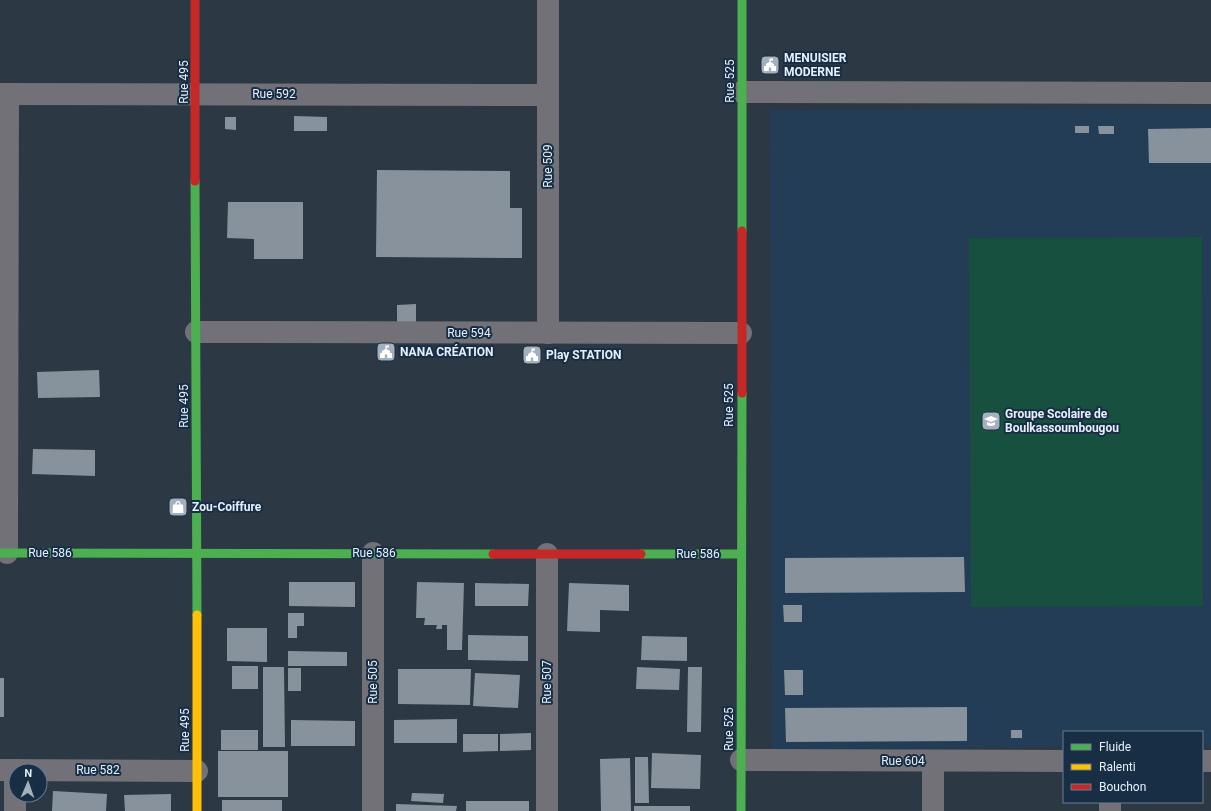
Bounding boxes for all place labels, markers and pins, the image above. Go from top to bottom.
place label: MENUISIER MODERNE [784,51,847,79]
public building icon: MENUISIER MODERNE [759,54,781,76]
public building icon: NANA CRÉATION [375,341,397,363]
place label: NANA CRÉATION [400,344,494,359]
public building icon: Play STATION [521,344,543,366]
place label: Play STATION [546,348,622,362]
place label: Groupe Scolaire de Boulkassoumbougou [1005,407,1119,435]
school or university icon: Groupe Scolaire de Boulkassoumbougou [980,410,1002,432]
shop icon: Zou-Coiffure [167,496,189,518]
place label: Zou-Coiffure [192,500,262,514]

